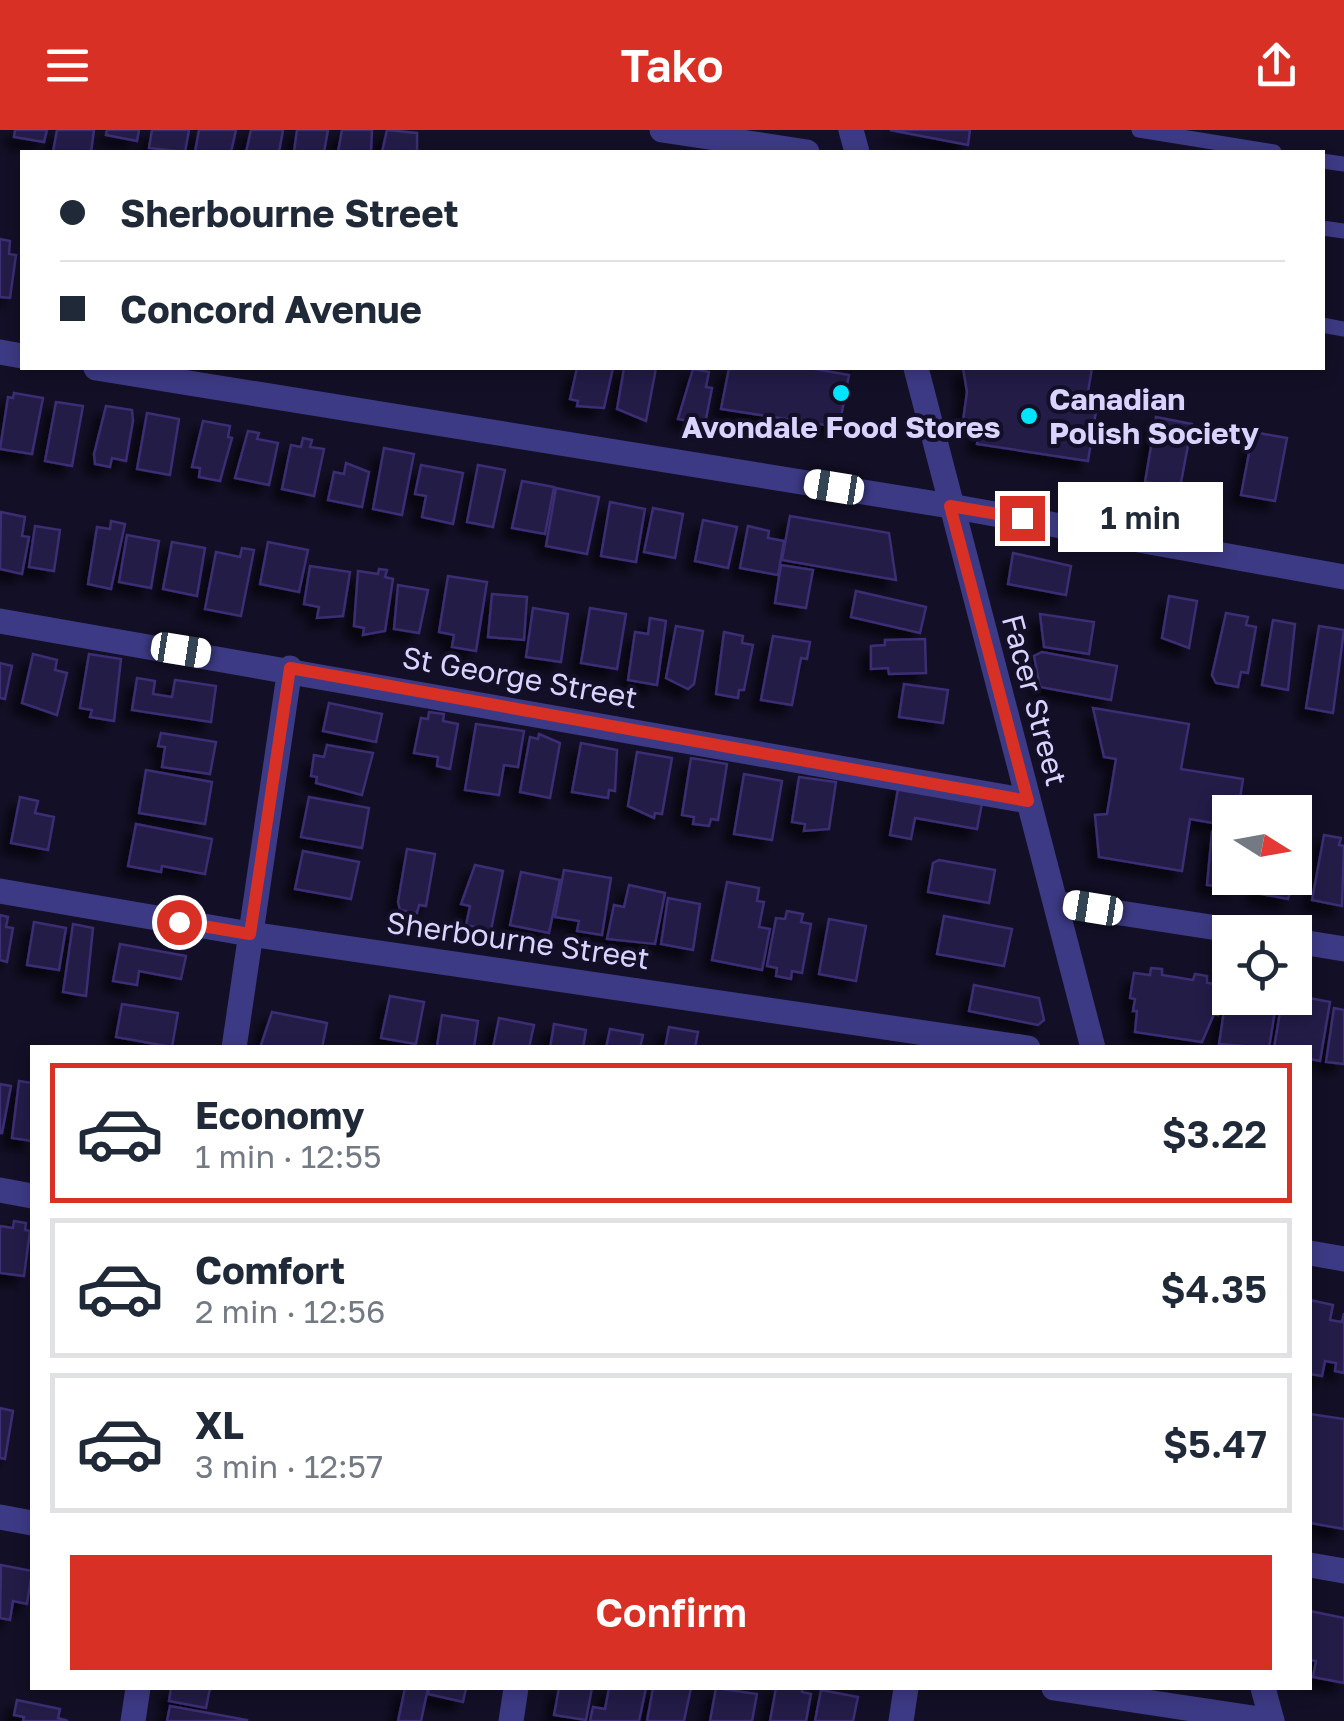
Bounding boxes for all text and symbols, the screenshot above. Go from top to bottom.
icon: menu [40,38,95,93]
text: Tako [620,38,724,92]
icon: share [1249,38,1304,93]
text: Sherbourne Street [120,190,459,235]
text: Concord Avenue [120,286,422,331]
place label: Canadian Polish Society [1049,381,1259,451]
marker: Avondale Food Stores [830,382,852,404]
marker: Canadian Polish Society [1018,405,1040,427]
place label: Avondale Food Stores [681,409,1001,445]
car [802,467,866,507]
callout: 1 min [1057,483,1222,553]
route end [1000,496,1045,541]
text: 1 min [1100,498,1181,536]
street label: Facer Street [995,610,1075,790]
car [149,630,213,670]
street label: St George Street [400,639,640,715]
north arrow [1212,795,1312,895]
map controls [1212,795,1312,1015]
car [1061,888,1125,928]
route start [157,900,202,945]
street label: Sherbourne Street [384,904,652,976]
button: locate [1212,915,1312,1015]
icon: car [75,1088,165,1178]
text: Economy [195,1092,364,1137]
text: $3.22 [1162,1111,1267,1156]
text: 1 min · 12:55 [195,1137,382,1175]
icon: car [75,1243,165,1333]
text: Comfort [195,1247,345,1292]
text: $4.35 [1161,1266,1267,1311]
text: 2 min · 12:56 [195,1292,385,1330]
icon: car [75,1398,165,1488]
text: XL [195,1402,244,1447]
text: $5.47 [1163,1421,1267,1466]
text: 3 min · 12:57 [195,1447,383,1485]
button: Confirm [70,1555,1272,1670]

